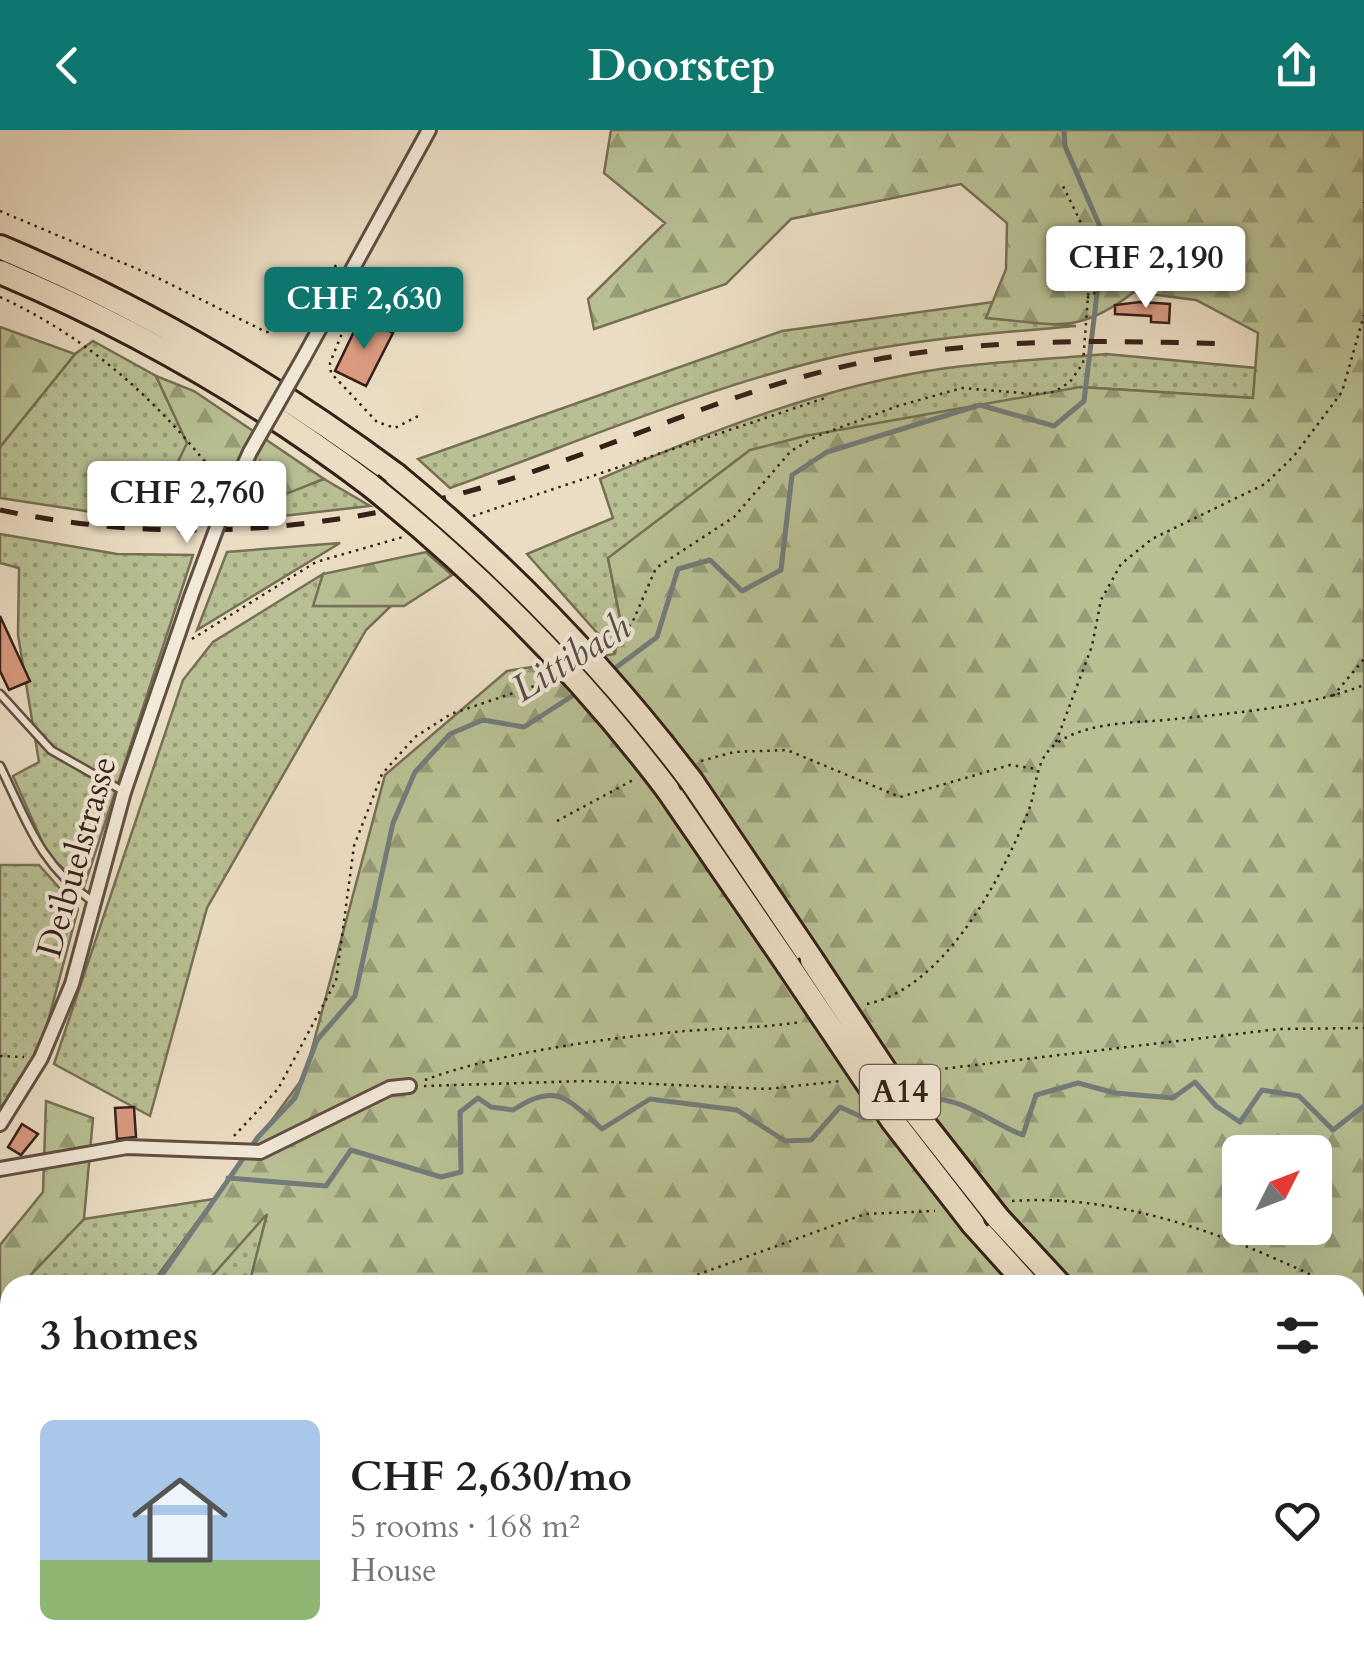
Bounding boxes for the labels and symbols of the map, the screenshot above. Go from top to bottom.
pin: CHF 2,190 [1032,226,1260,311]
pin: CHF 2,630 [250,267,478,352]
pin: CHF 2,760 [73,461,301,546]
water label: Littibach [502,601,640,715]
street label: Deibuelstrasse [25,751,129,963]
road number: A14 [860,1065,940,1119]
north arrow [1222,1135,1332,1245]

